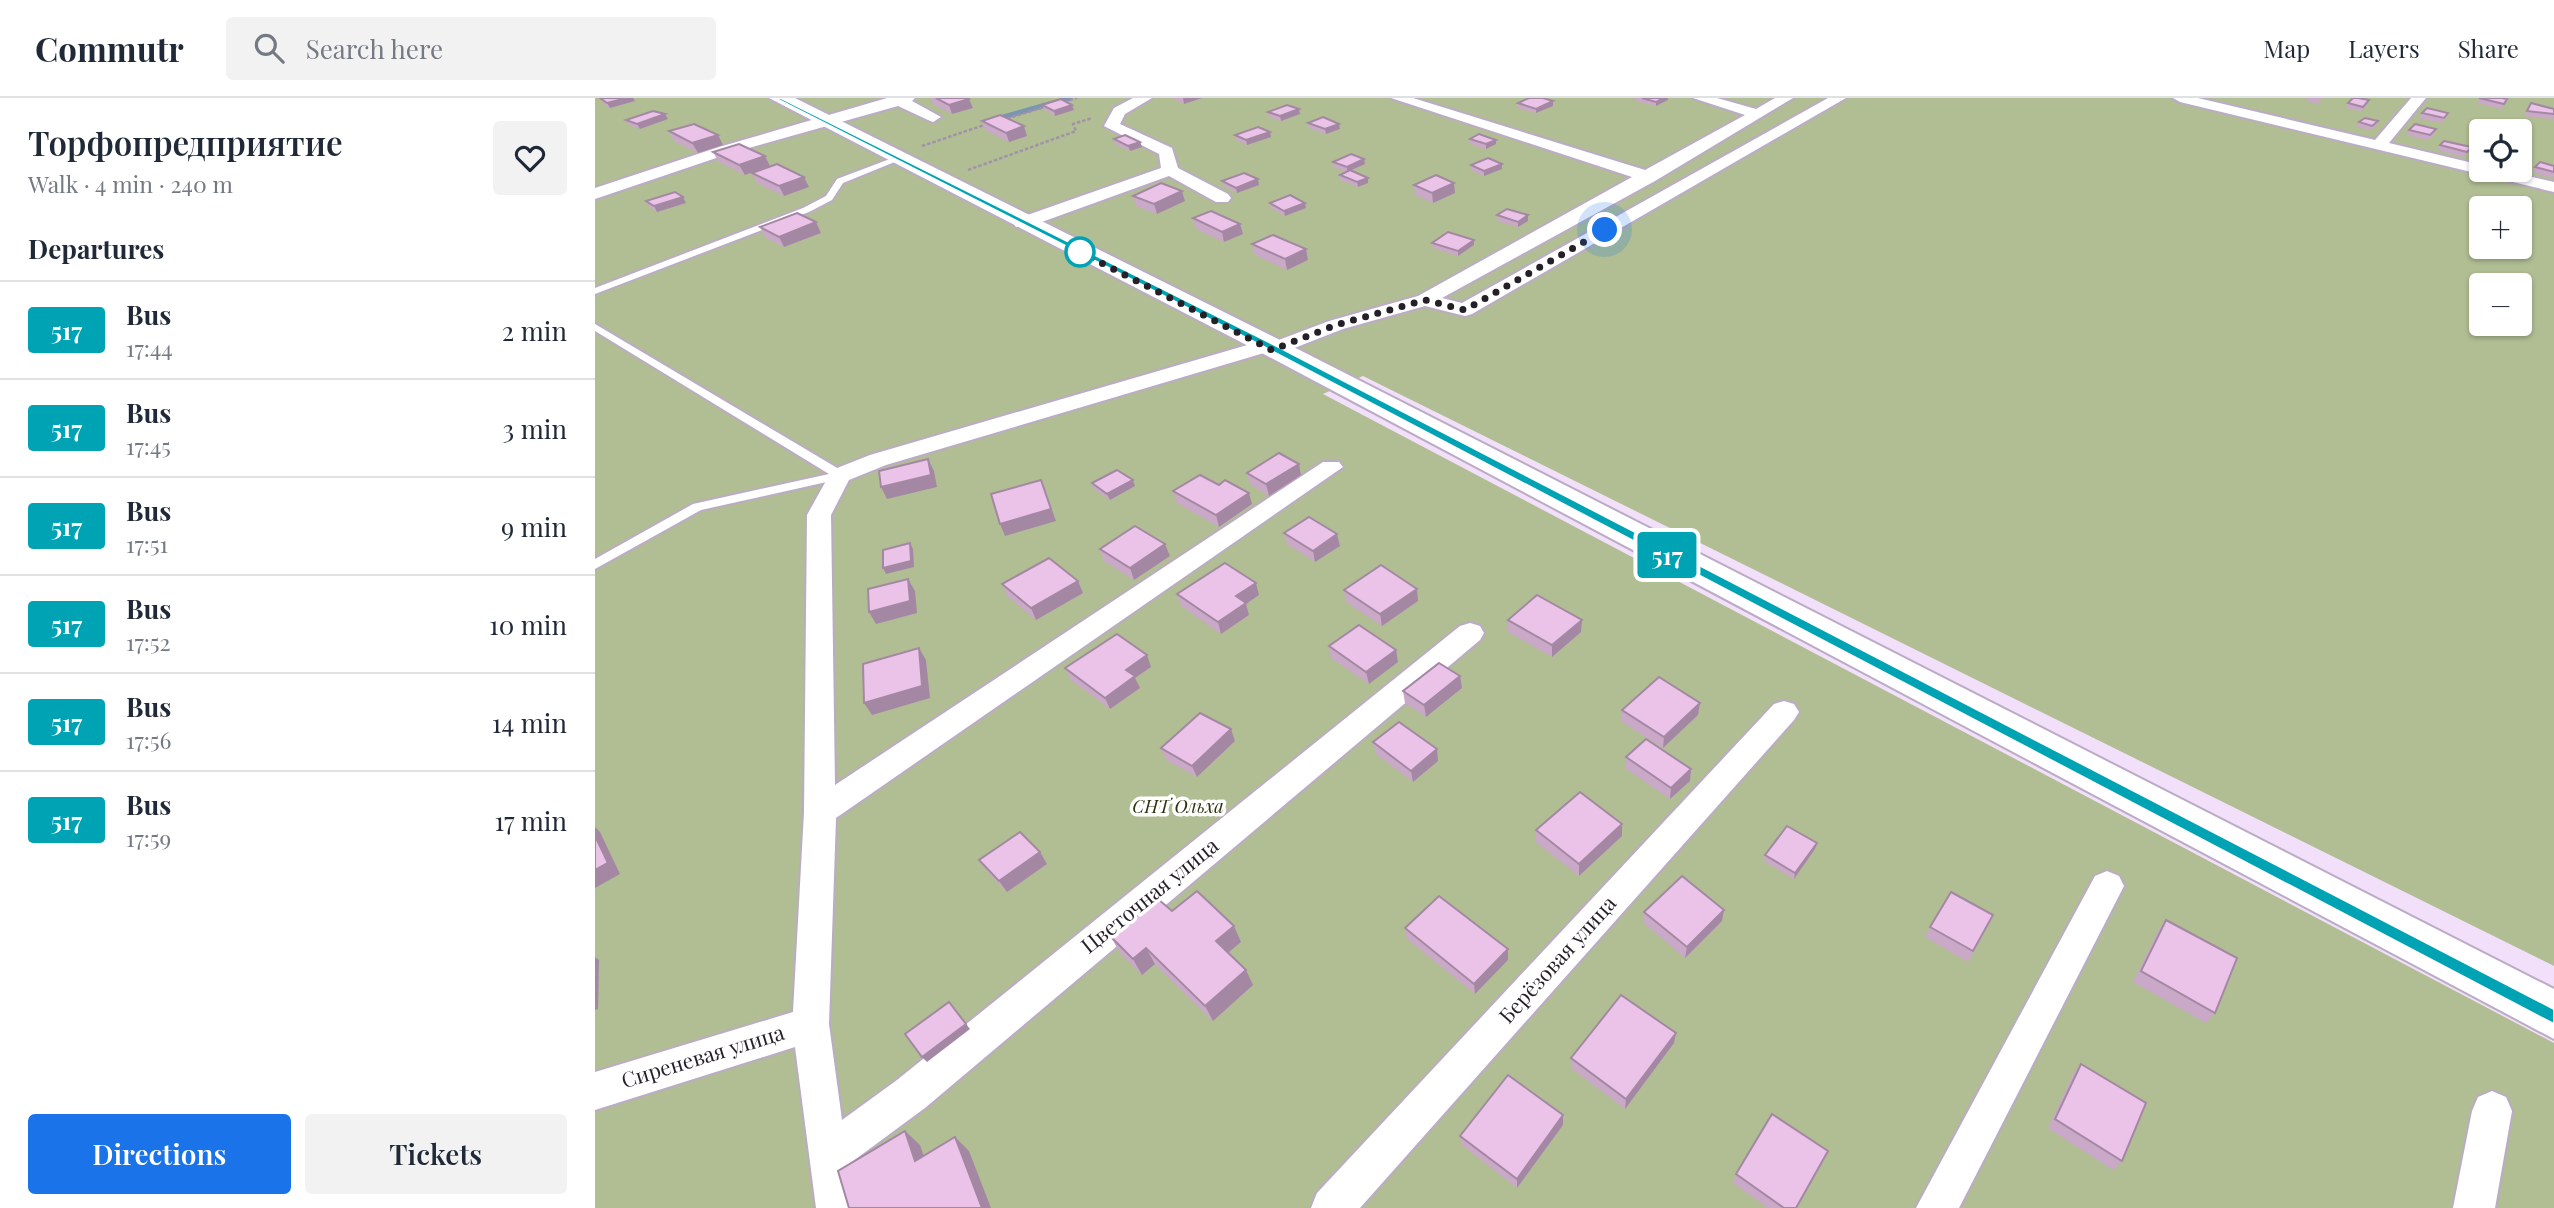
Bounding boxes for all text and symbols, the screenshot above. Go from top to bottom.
search box [226,17,716,80]
text: Commutr [35,26,184,70]
icon: search [250,29,288,67]
text: Search here [306,31,443,66]
text: Map [2264,32,2310,64]
text: Layers [2348,32,2420,64]
text: Share [2458,32,2519,64]
map controls [2469,119,2532,336]
button: locate [2469,119,2532,182]
text: Торфопредприятие [28,120,343,164]
button: heart [493,121,567,195]
text: Walk · 4 min · 240 m [28,168,233,199]
button: + [2469,196,2532,259]
your location [1587,212,1622,247]
text: Departures [28,231,164,266]
unlabelled marker [1065,237,1095,267]
button: − [2469,273,2532,336]
text: Bus [126,297,171,332]
text: 2 min [502,313,567,348]
text: 517 [51,314,82,346]
text: 17:44 [126,332,173,363]
text: Bus [126,395,171,430]
text: 3 min [503,411,567,446]
text: 517 [51,412,82,444]
text: 17:45 [126,430,171,461]
text: Bus [126,493,171,528]
text: 9 min [501,509,567,544]
text: 517 [51,510,82,542]
text: 17:51 [126,528,168,559]
line badge: 517 [1627,532,1707,578]
text: 517 [1651,539,1683,571]
text: Bus [126,591,171,626]
text: 10 min [489,607,567,642]
text: 517 [51,608,82,640]
text: 17:52 [126,626,171,657]
text: Bus [126,689,171,724]
text: 14 min [492,705,567,740]
text: 517 [51,706,82,738]
text: 17:56 [126,724,171,755]
text: Bus [126,787,171,822]
park label: СНТ Ольха [1132,794,1224,818]
text: 17 min [494,803,567,838]
text: 517 [51,804,82,836]
text: 17:59 [126,822,171,853]
street label: Цветочная улица [1074,830,1224,958]
street label: Берёзовая улица [1492,889,1622,1028]
street label: Сиреневая улица [618,1017,788,1093]
button: Directions [28,1114,291,1194]
button: Tickets [305,1114,567,1194]

